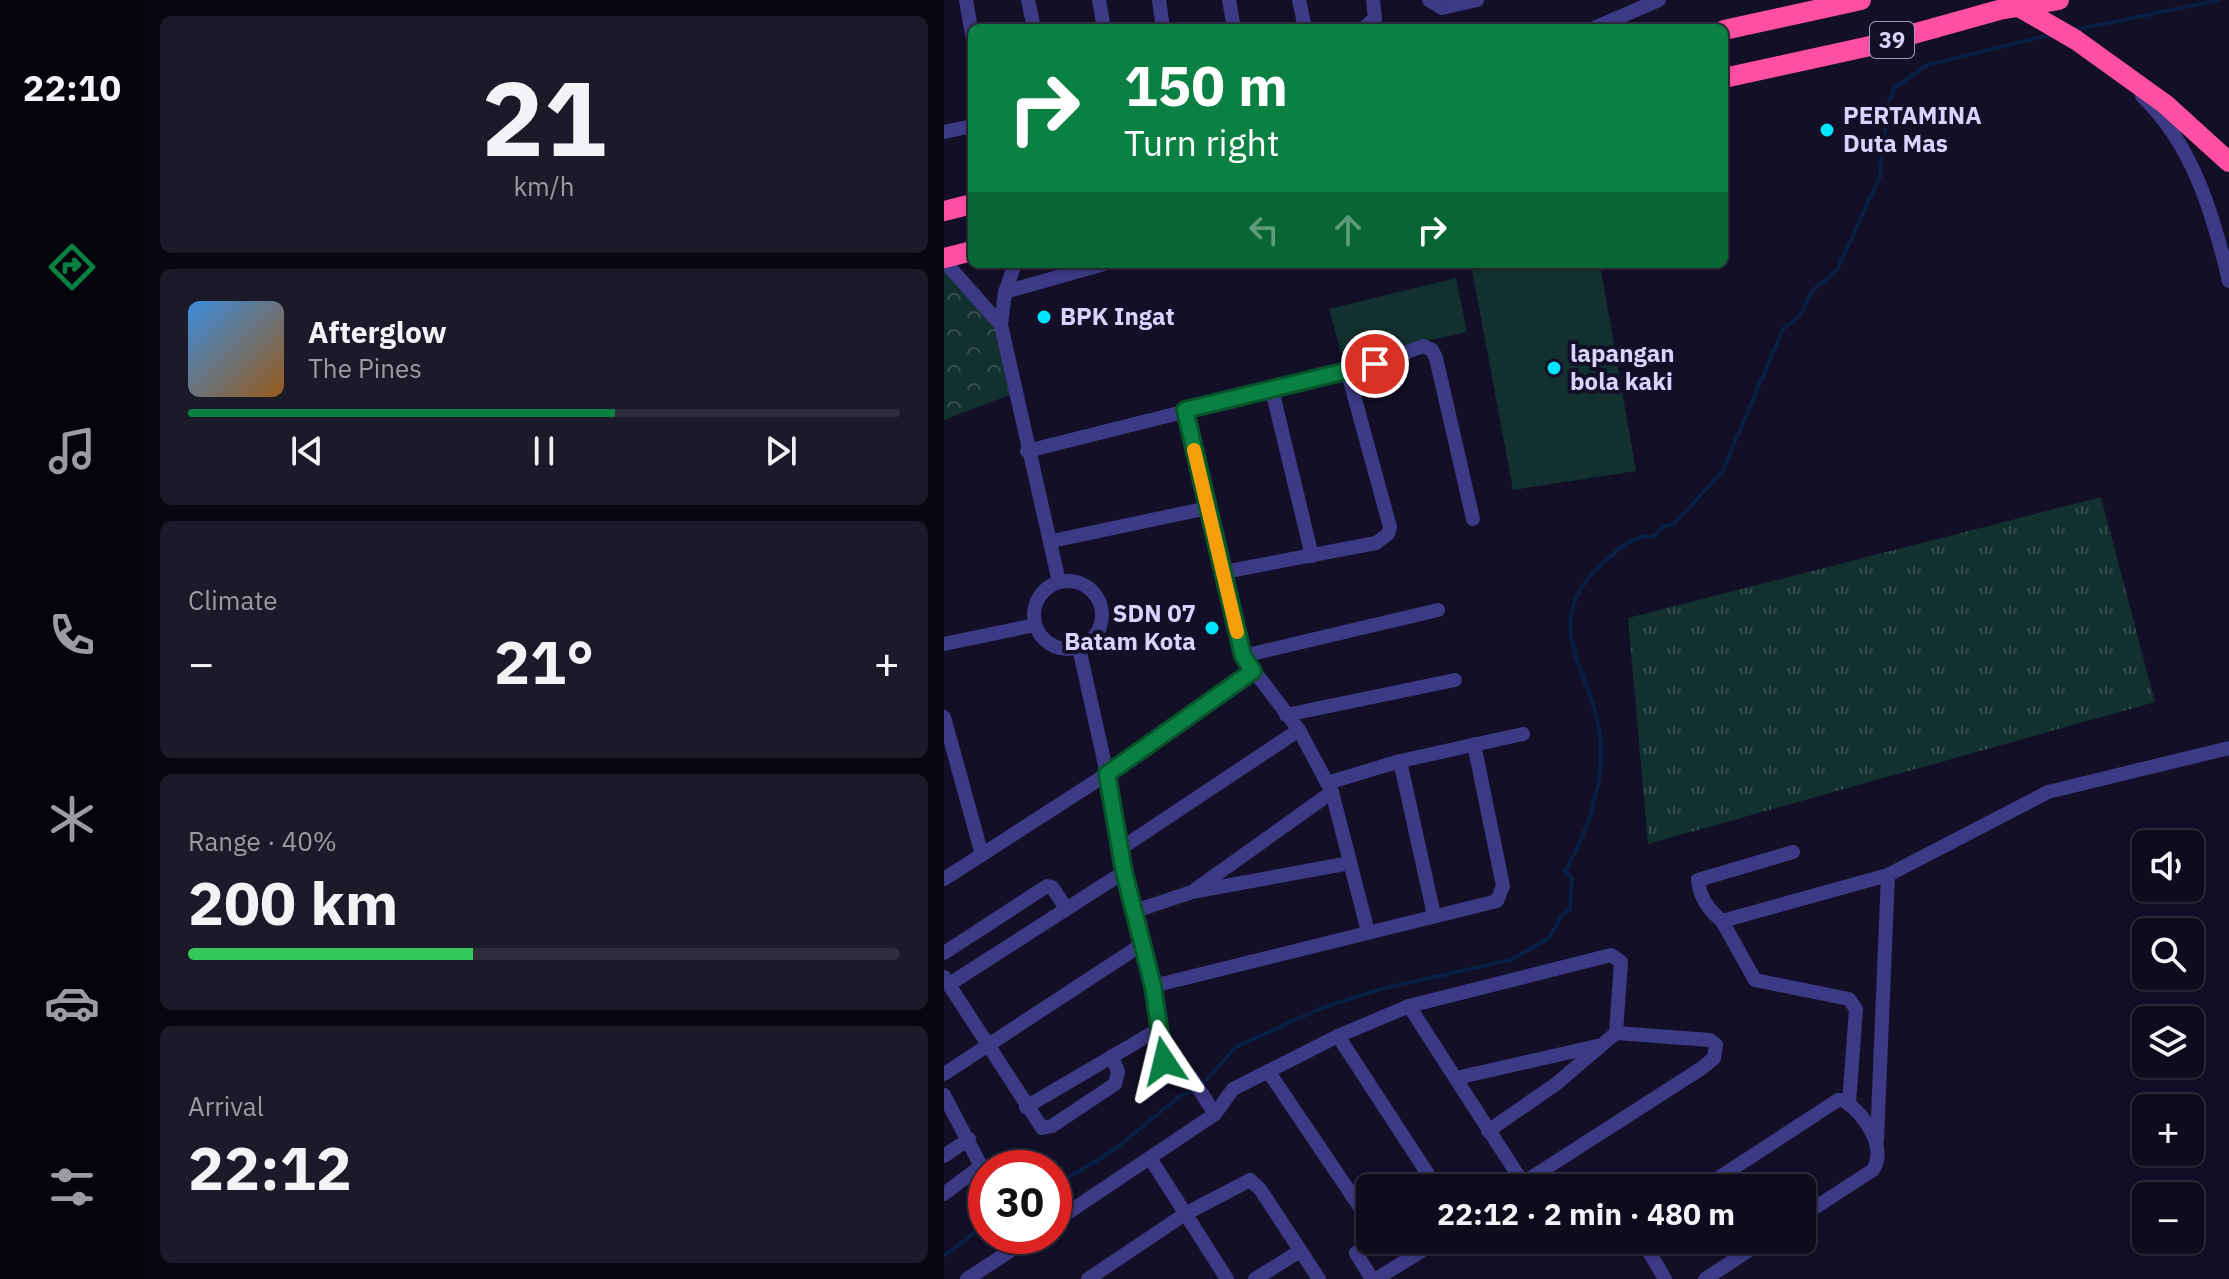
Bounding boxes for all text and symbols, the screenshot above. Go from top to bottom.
road number: 39 [1870,22,1914,58]
text: 21 [482,49,606,185]
text: 150 m [1124,49,1288,121]
icon: right [992,56,1096,160]
text: 22:10 [23,64,121,111]
place label: PERTAMINA Duta Mas [1843,99,1982,159]
text: Turn right [1124,119,1280,166]
marker: PERTAMINA Duta Mas [1818,121,1836,139]
text: km/h [513,169,575,203]
icon: left [1242,208,1286,252]
icon: ahead [1326,208,1370,252]
icon: right [1410,208,1454,252]
icon: directions [44,239,100,295]
place label: BPK Ingat [1060,300,1175,332]
marker: BPK Ingat [1035,308,1053,326]
text: Afterglow [308,312,447,351]
pin [1341,330,1409,398]
place label: lapangan bola kaki [1570,337,1675,397]
icon: arrive [1353,342,1397,386]
text: The Pines [308,351,422,385]
marker: lapangan bola kaki [1545,359,1563,377]
icon: music [44,423,100,479]
icon: previous [285,429,329,473]
icon: pause [522,429,566,473]
icon: next [759,429,803,473]
text: Climate [188,583,278,617]
place label: SDN 07 Batam Kota [1064,597,1196,657]
icon: phone [44,607,100,663]
marker: SDN 07 Batam Kota [1203,619,1221,637]
text: 21° [494,622,594,701]
text: − [188,634,214,691]
text: + [874,634,900,691]
icon: climate [44,791,100,847]
text: Range · 40% [188,824,337,858]
map controls [2132,830,2204,1254]
button: sound [2132,830,2204,902]
text: 200 km [188,863,398,942]
button: search [2132,918,2204,990]
icon: car [44,975,100,1031]
button: layers [2132,1006,2204,1078]
position arrow [1122,1019,1206,1103]
text: Arrival [188,1089,264,1123]
button: + [2132,1094,2204,1166]
text: 22:12 [188,1128,352,1207]
speed limit sign: 30 [968,1150,1072,1254]
icon: filters [44,1159,100,1215]
button: − [2132,1182,2204,1254]
text: 22:12 · 2 min · 480 m [1437,1194,1735,1233]

